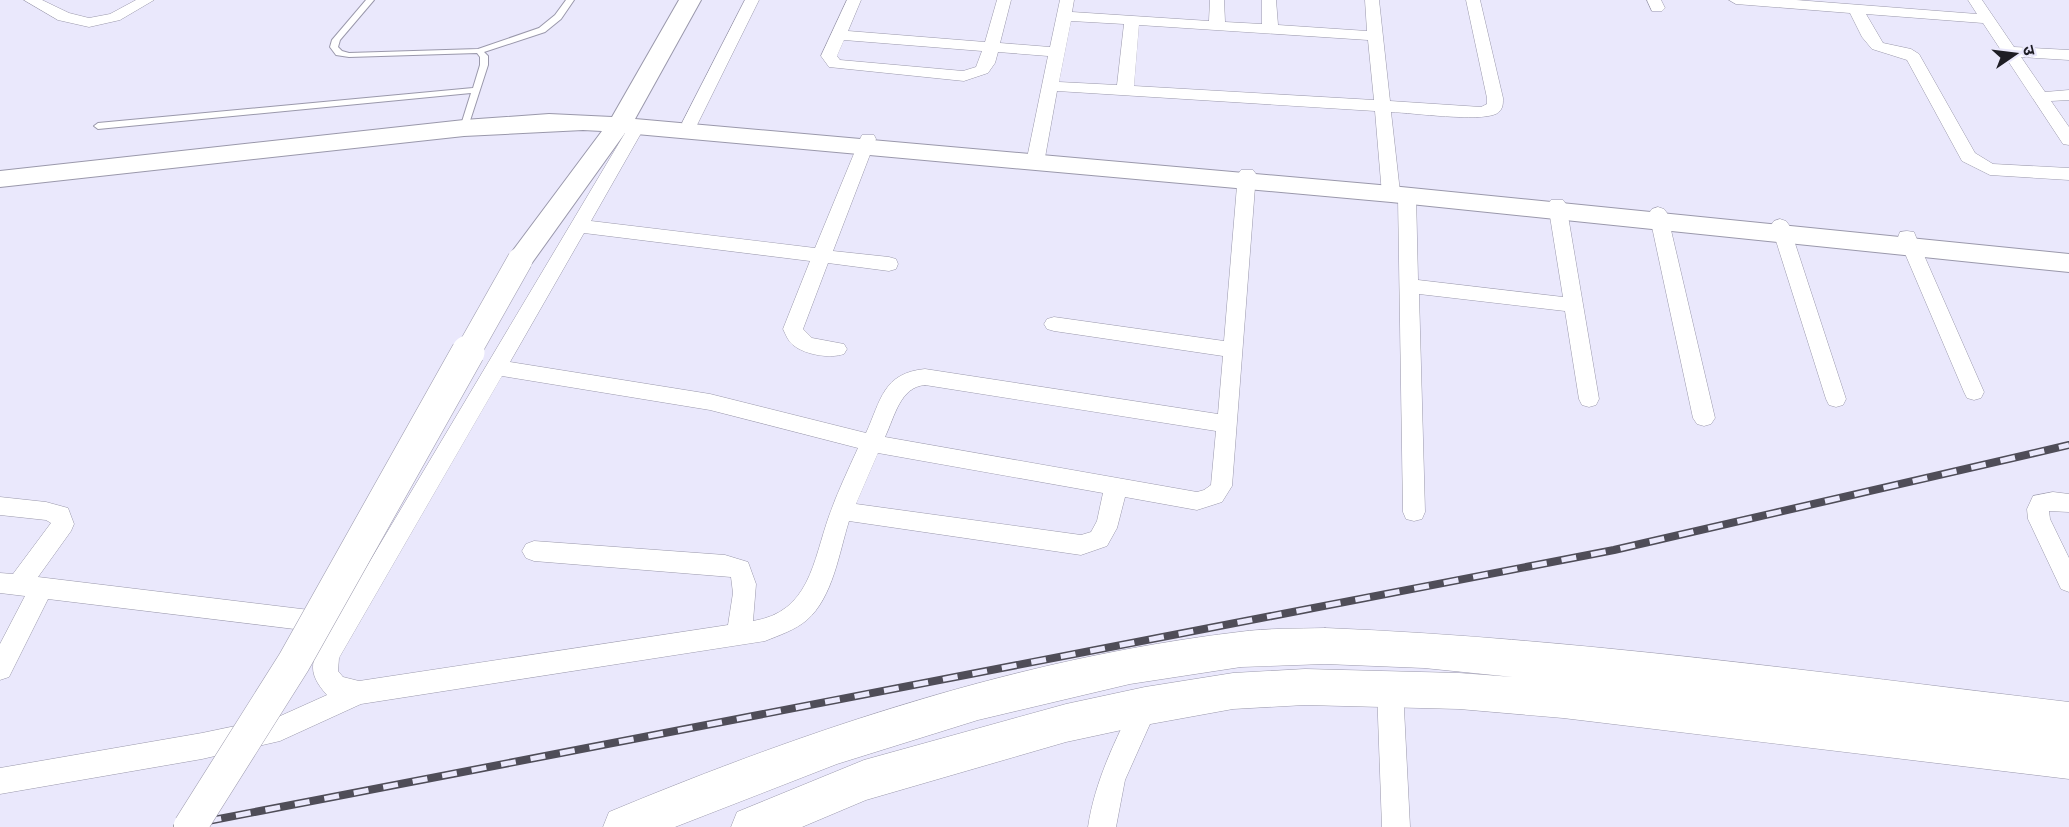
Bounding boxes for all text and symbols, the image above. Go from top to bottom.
north arrow [1985,24,2045,84]
text: उ [2018,43,2042,58]

